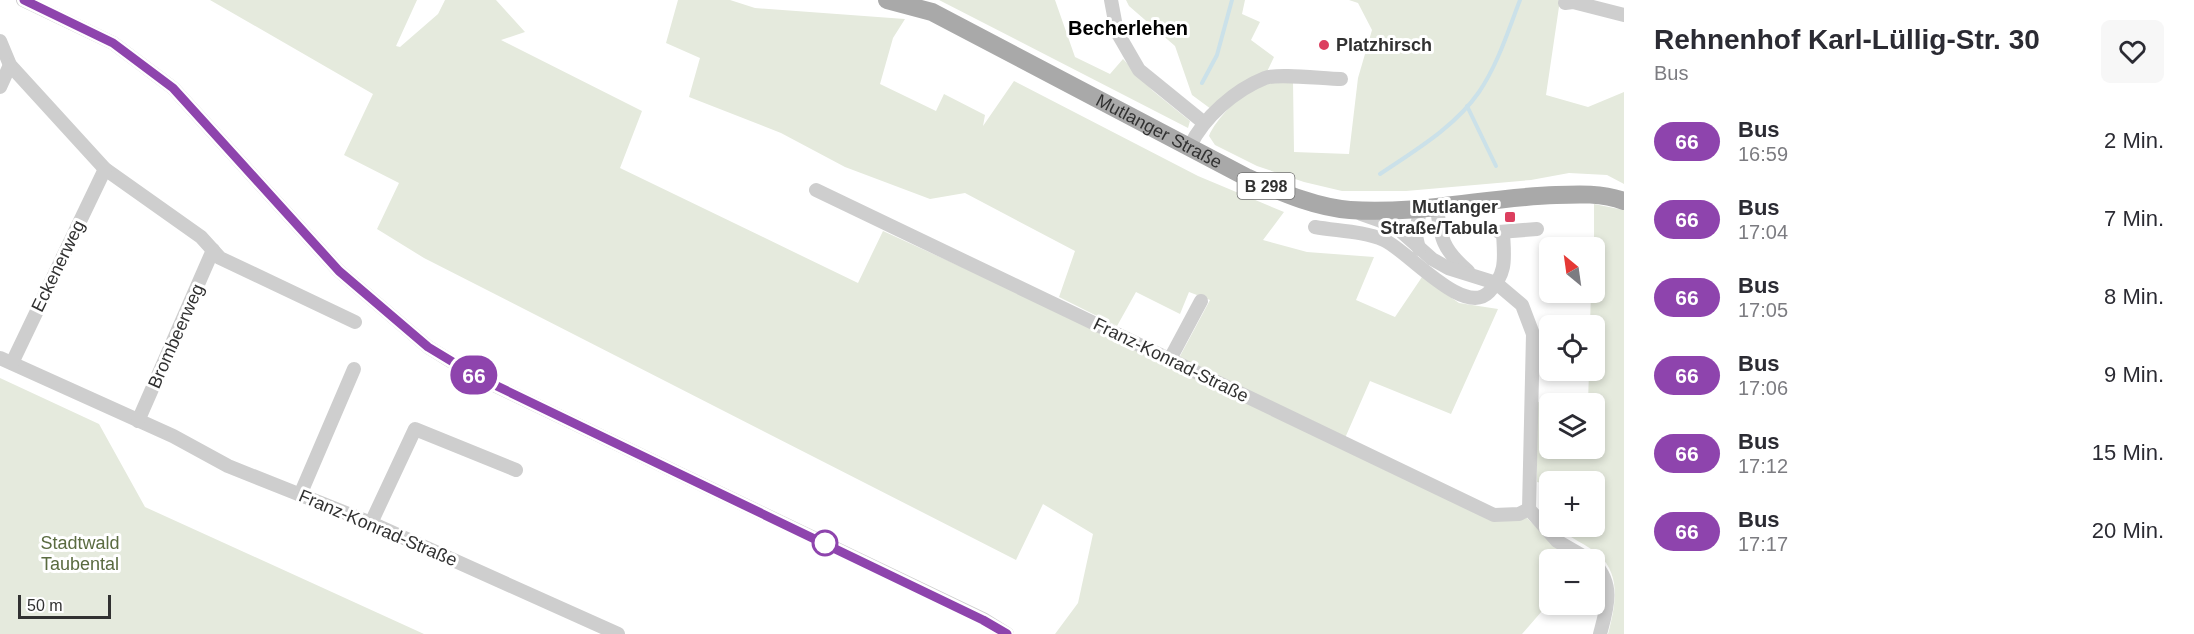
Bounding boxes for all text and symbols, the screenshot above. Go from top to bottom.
district label: Becherlehen [1068,17,1188,39]
button: heart [2101,20,2164,83]
text: Rehnenhof Karl-Lüllig-Str. 30 [1654,24,2040,55]
place label: Platzhirsch [1336,35,1432,55]
marker: Platzhirsch [1317,38,1331,52]
text: Bus [1654,62,1688,84]
street label: Mutlanger Straße [1093,90,1225,173]
text: Bus [1738,117,1780,142]
text: 2 Min. [2104,128,2164,153]
text: 66 [1675,130,1699,153]
text: 16:59 [1738,143,1788,165]
road number: B 298 [1238,173,1294,199]
text: Bus [1738,195,1780,220]
place label: Mutlanger Straße/Tabula [1380,197,1499,238]
text: 7 Min. [2104,206,2164,231]
text: 66 [1675,208,1699,231]
marker: Mutlanger Straße/Tabula [1503,210,1517,224]
street label: Eckenerweg [27,217,89,315]
text: 17:04 [1738,221,1788,243]
north arrow [1539,237,1605,303]
map controls [1539,237,1605,615]
text: Bus [1738,273,1780,298]
street label: Brombeerweg [144,281,208,391]
text: 8 Min. [2104,284,2164,309]
text: 66 [1675,286,1699,309]
text: 17:05 [1738,299,1788,321]
street label: Franz-Konrad-Straße [1090,314,1252,406]
button: locate [1539,315,1605,381]
text: Bus [1738,351,1780,376]
line badge: 66 [447,356,501,394]
text: 9 Min. [2104,362,2164,387]
text: 66 [462,364,486,387]
text: 66 [1675,364,1699,387]
text: 17:06 [1738,377,1788,399]
button: layers [1539,393,1605,459]
text: Bus [1738,429,1780,454]
text: 15 Min. [2092,440,2164,465]
text: 66 [1675,442,1699,465]
text: 17:12 [1738,455,1788,477]
button: + [1539,471,1605,537]
street label: Franz-Konrad-Straße [296,486,460,570]
text: Bus [1738,507,1780,532]
text: 20 Min. [2092,518,2164,543]
text: 66 [1675,520,1699,543]
unlabelled marker [812,530,838,556]
park label: Stadtwald Taubental [40,533,120,574]
text: 17:17 [1738,533,1788,555]
button: − [1539,549,1605,615]
scale bar [18,592,111,620]
text: 50 m [27,597,63,614]

